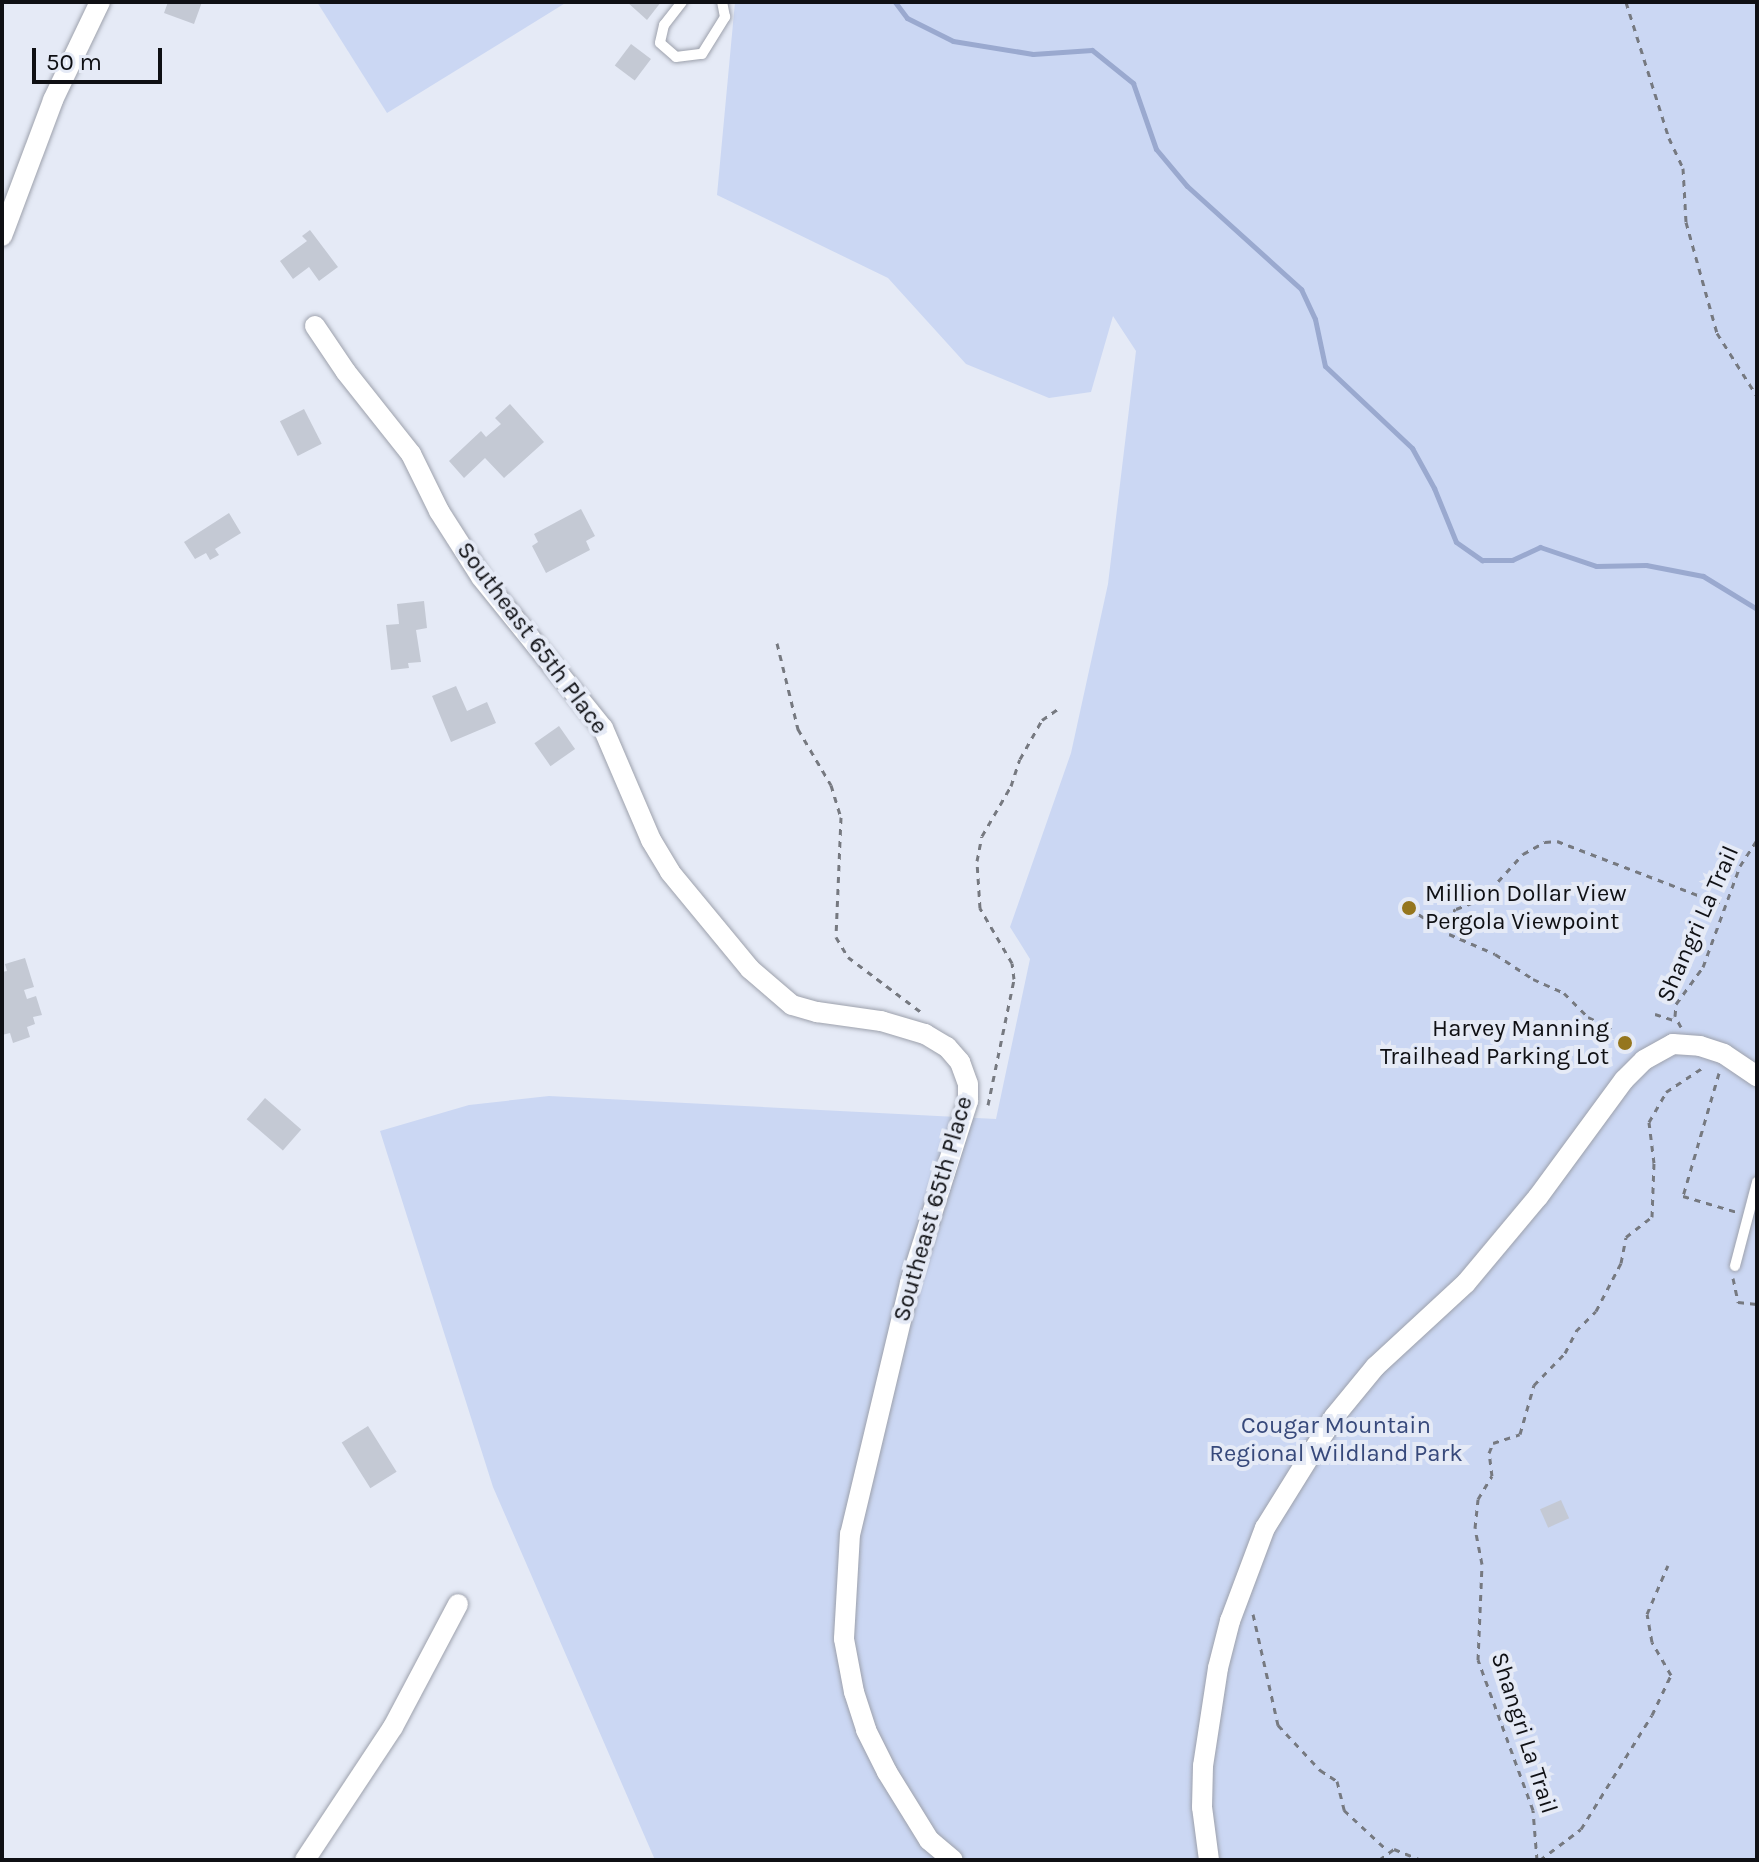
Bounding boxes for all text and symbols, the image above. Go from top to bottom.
scale bar [36,32,166,82]
text: 50 m [46,48,102,76]
street label: Southeast 65th Place [450,536,614,740]
street label: Shangri La Trail [1651,841,1745,1007]
place label: Million Dollar View Pergola Viewpoint [1425,880,1627,936]
marker: Million Dollar View Pergola Viewpoint [1400,899,1418,917]
place label: Harvey Manning Trailhead Parking Lot [1380,1015,1609,1071]
marker: Harvey Manning Trailhead Parking Lot [1616,1034,1634,1052]
street label: Southeast 65th Place [887,1093,979,1325]
park label: Cougar Mountain Regional Wildland Park [1209,1412,1463,1468]
street label: Shangri La Trail [1484,1649,1564,1817]

